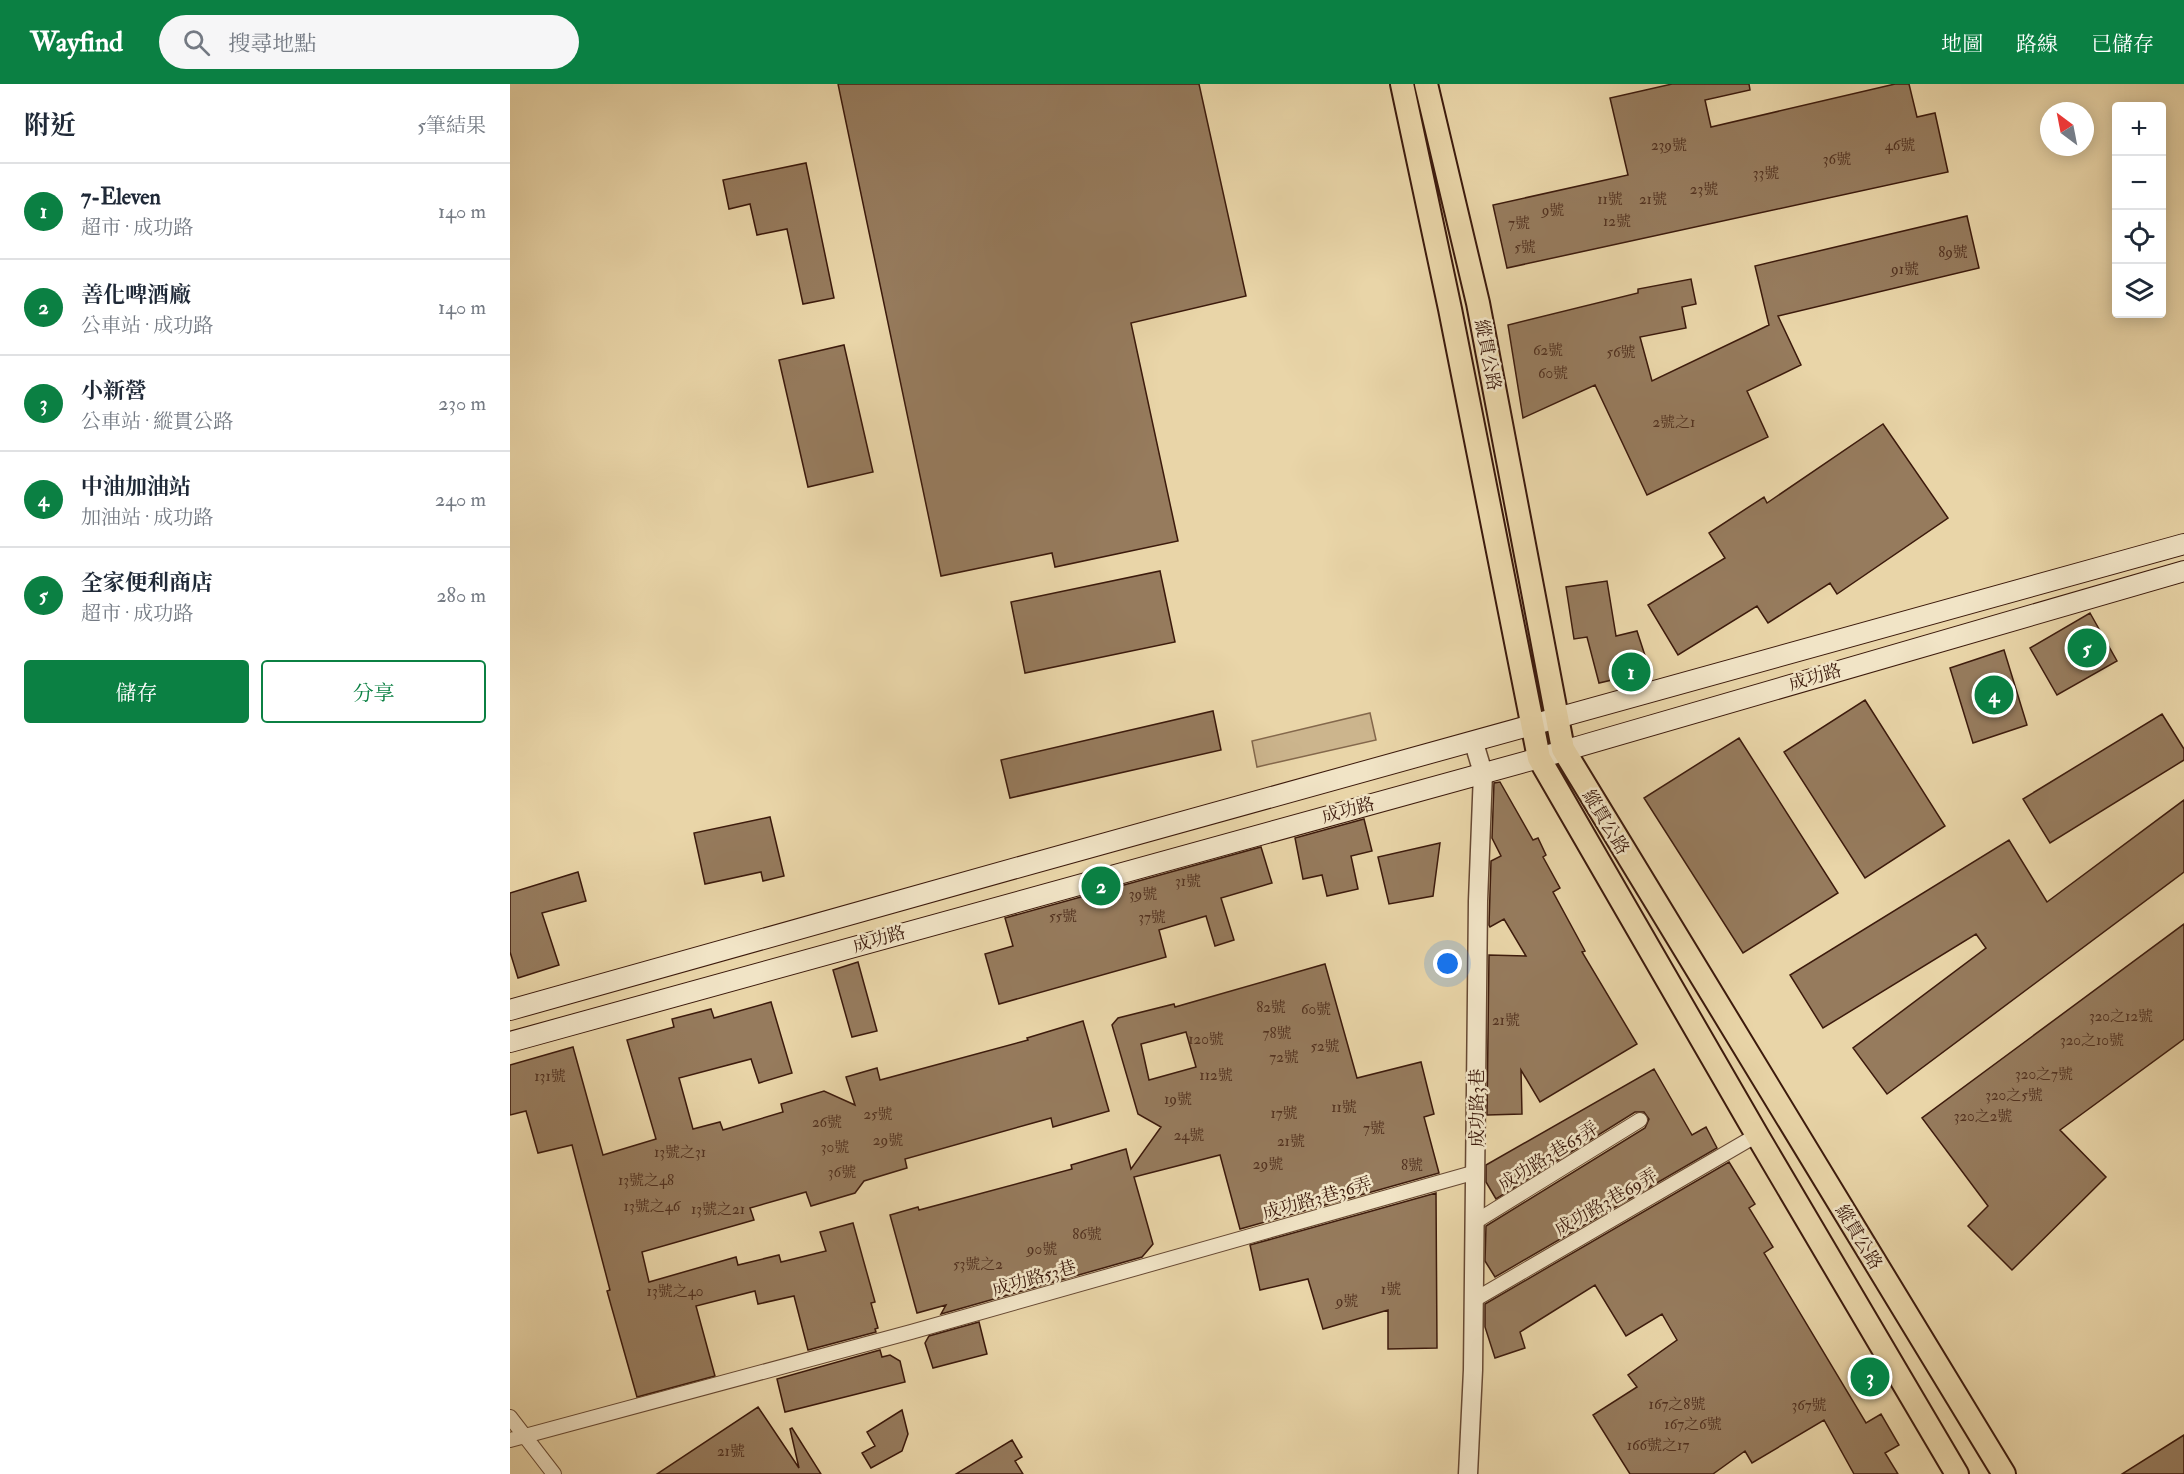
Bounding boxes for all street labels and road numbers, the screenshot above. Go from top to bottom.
street label: 縱貫公路 [1469,318,1506,393]
street label: 成功路 [1786,659,1844,696]
street label: 縱貫公路 [1577,785,1634,859]
street label: 成功路 [1319,792,1377,829]
street label: 成功路 [850,921,908,958]
street label: 成功路3巷 [1466,1069,1489,1147]
street label: 成功路3巷65弄 [1494,1116,1603,1196]
street label: 成功路3巷69弄 [1551,1164,1662,1241]
street label: 成功路3巷36弄 [1260,1172,1375,1225]
street label: 縱貫公路 [1830,1200,1887,1274]
street label: 成功路53巷 [989,1255,1079,1302]

